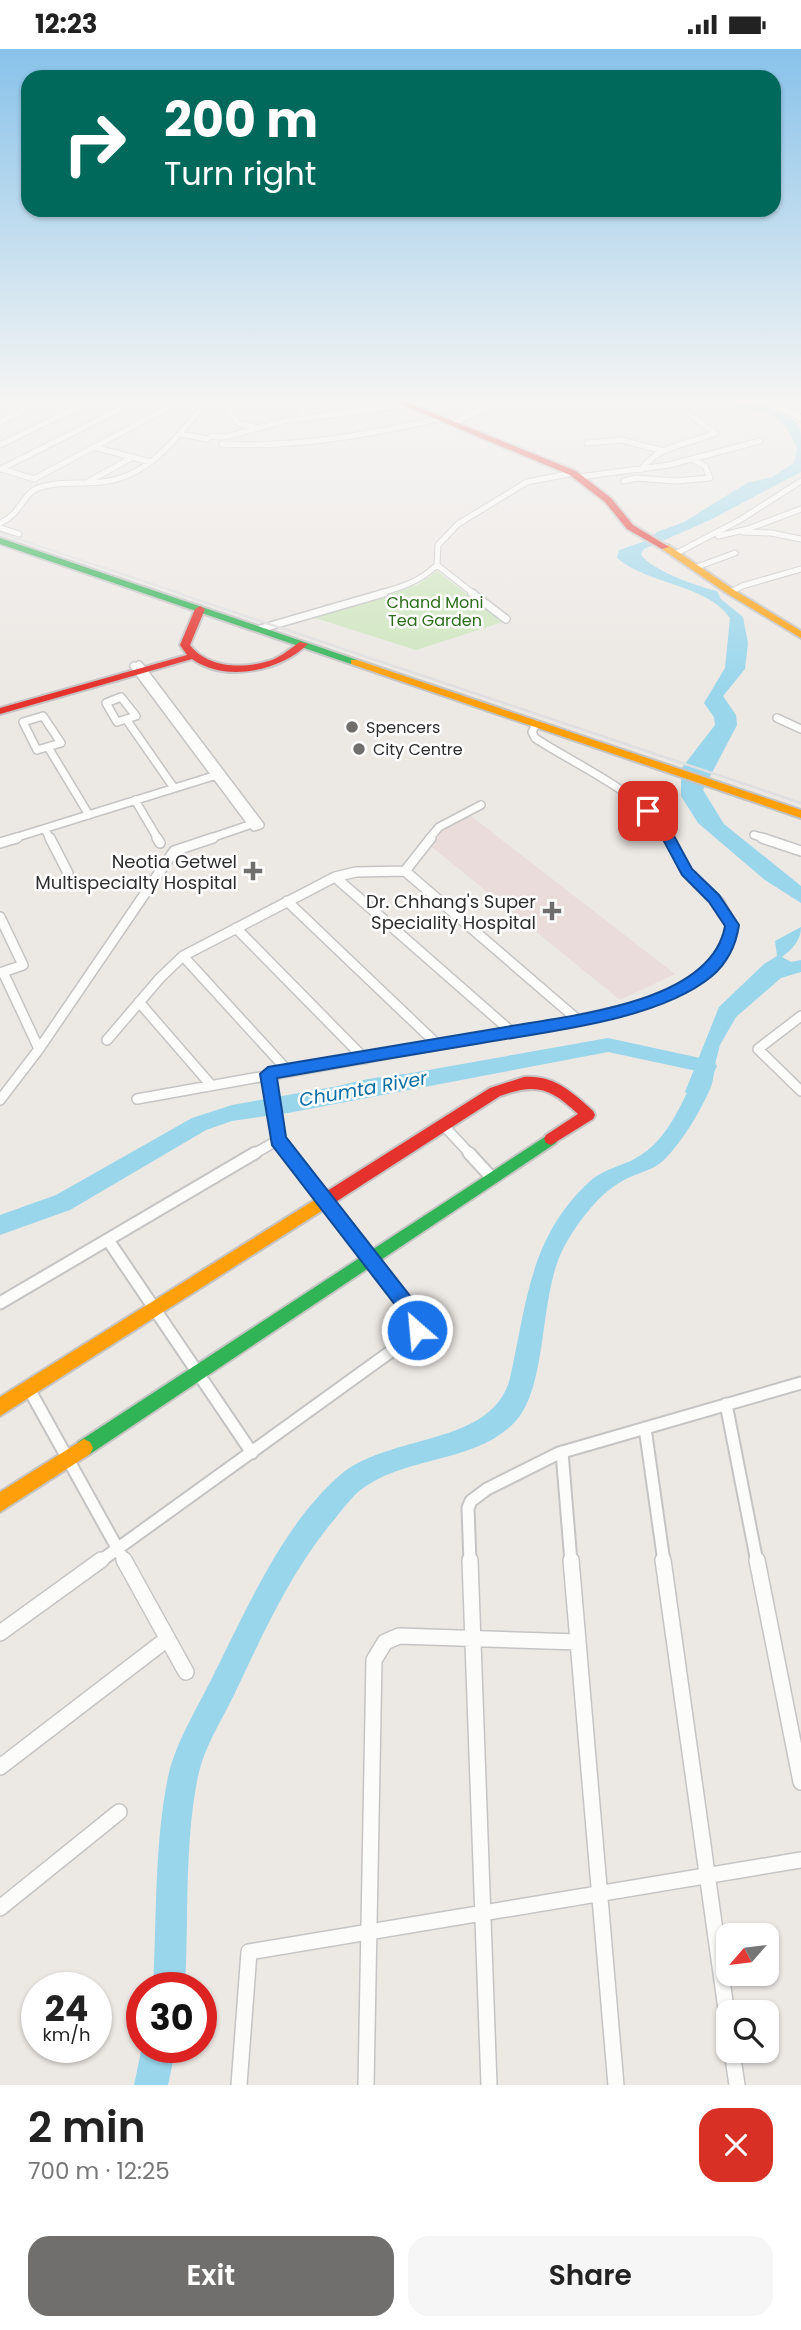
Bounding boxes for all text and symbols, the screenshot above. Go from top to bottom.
text: 12:23 [35,6,98,42]
text: 200 m [164,86,318,154]
icon: right [49,98,140,189]
text: Turn right [164,151,316,196]
park label: Chand Moni Tea Garden [387,591,483,632]
place label: Spencers [366,716,440,739]
marker: Spencers [344,719,360,735]
place label: City Centre [373,738,463,761]
marker: City Centre [351,741,367,757]
pin [618,781,678,841]
icon: arrive [629,792,667,830]
place label: Neotia Getwel Multispecialty Hospital [35,849,237,895]
marker: Neotia Getwel Multispecialty Hospital [243,861,263,881]
place label: Dr. Chhang's Super Speciality Hospital [366,889,536,935]
marker: Dr. Chhang's Super Speciality Hospital [542,901,562,921]
water label: Chumta River [297,1064,430,1114]
position arrow [380,1293,454,1367]
north arrow [716,1923,779,1986]
map controls [716,1923,779,2063]
speed limit sign: 30 [126,1972,217,2063]
text: 24 [45,1984,88,2033]
button: search [716,2000,779,2063]
text: km/h [43,2022,90,2047]
text: 2 min [28,2098,146,2157]
button: close [699,2108,773,2182]
text: 700 m · 12:25 [28,2155,170,2187]
button: Exit [28,2236,394,2316]
button: Share [408,2236,773,2316]

